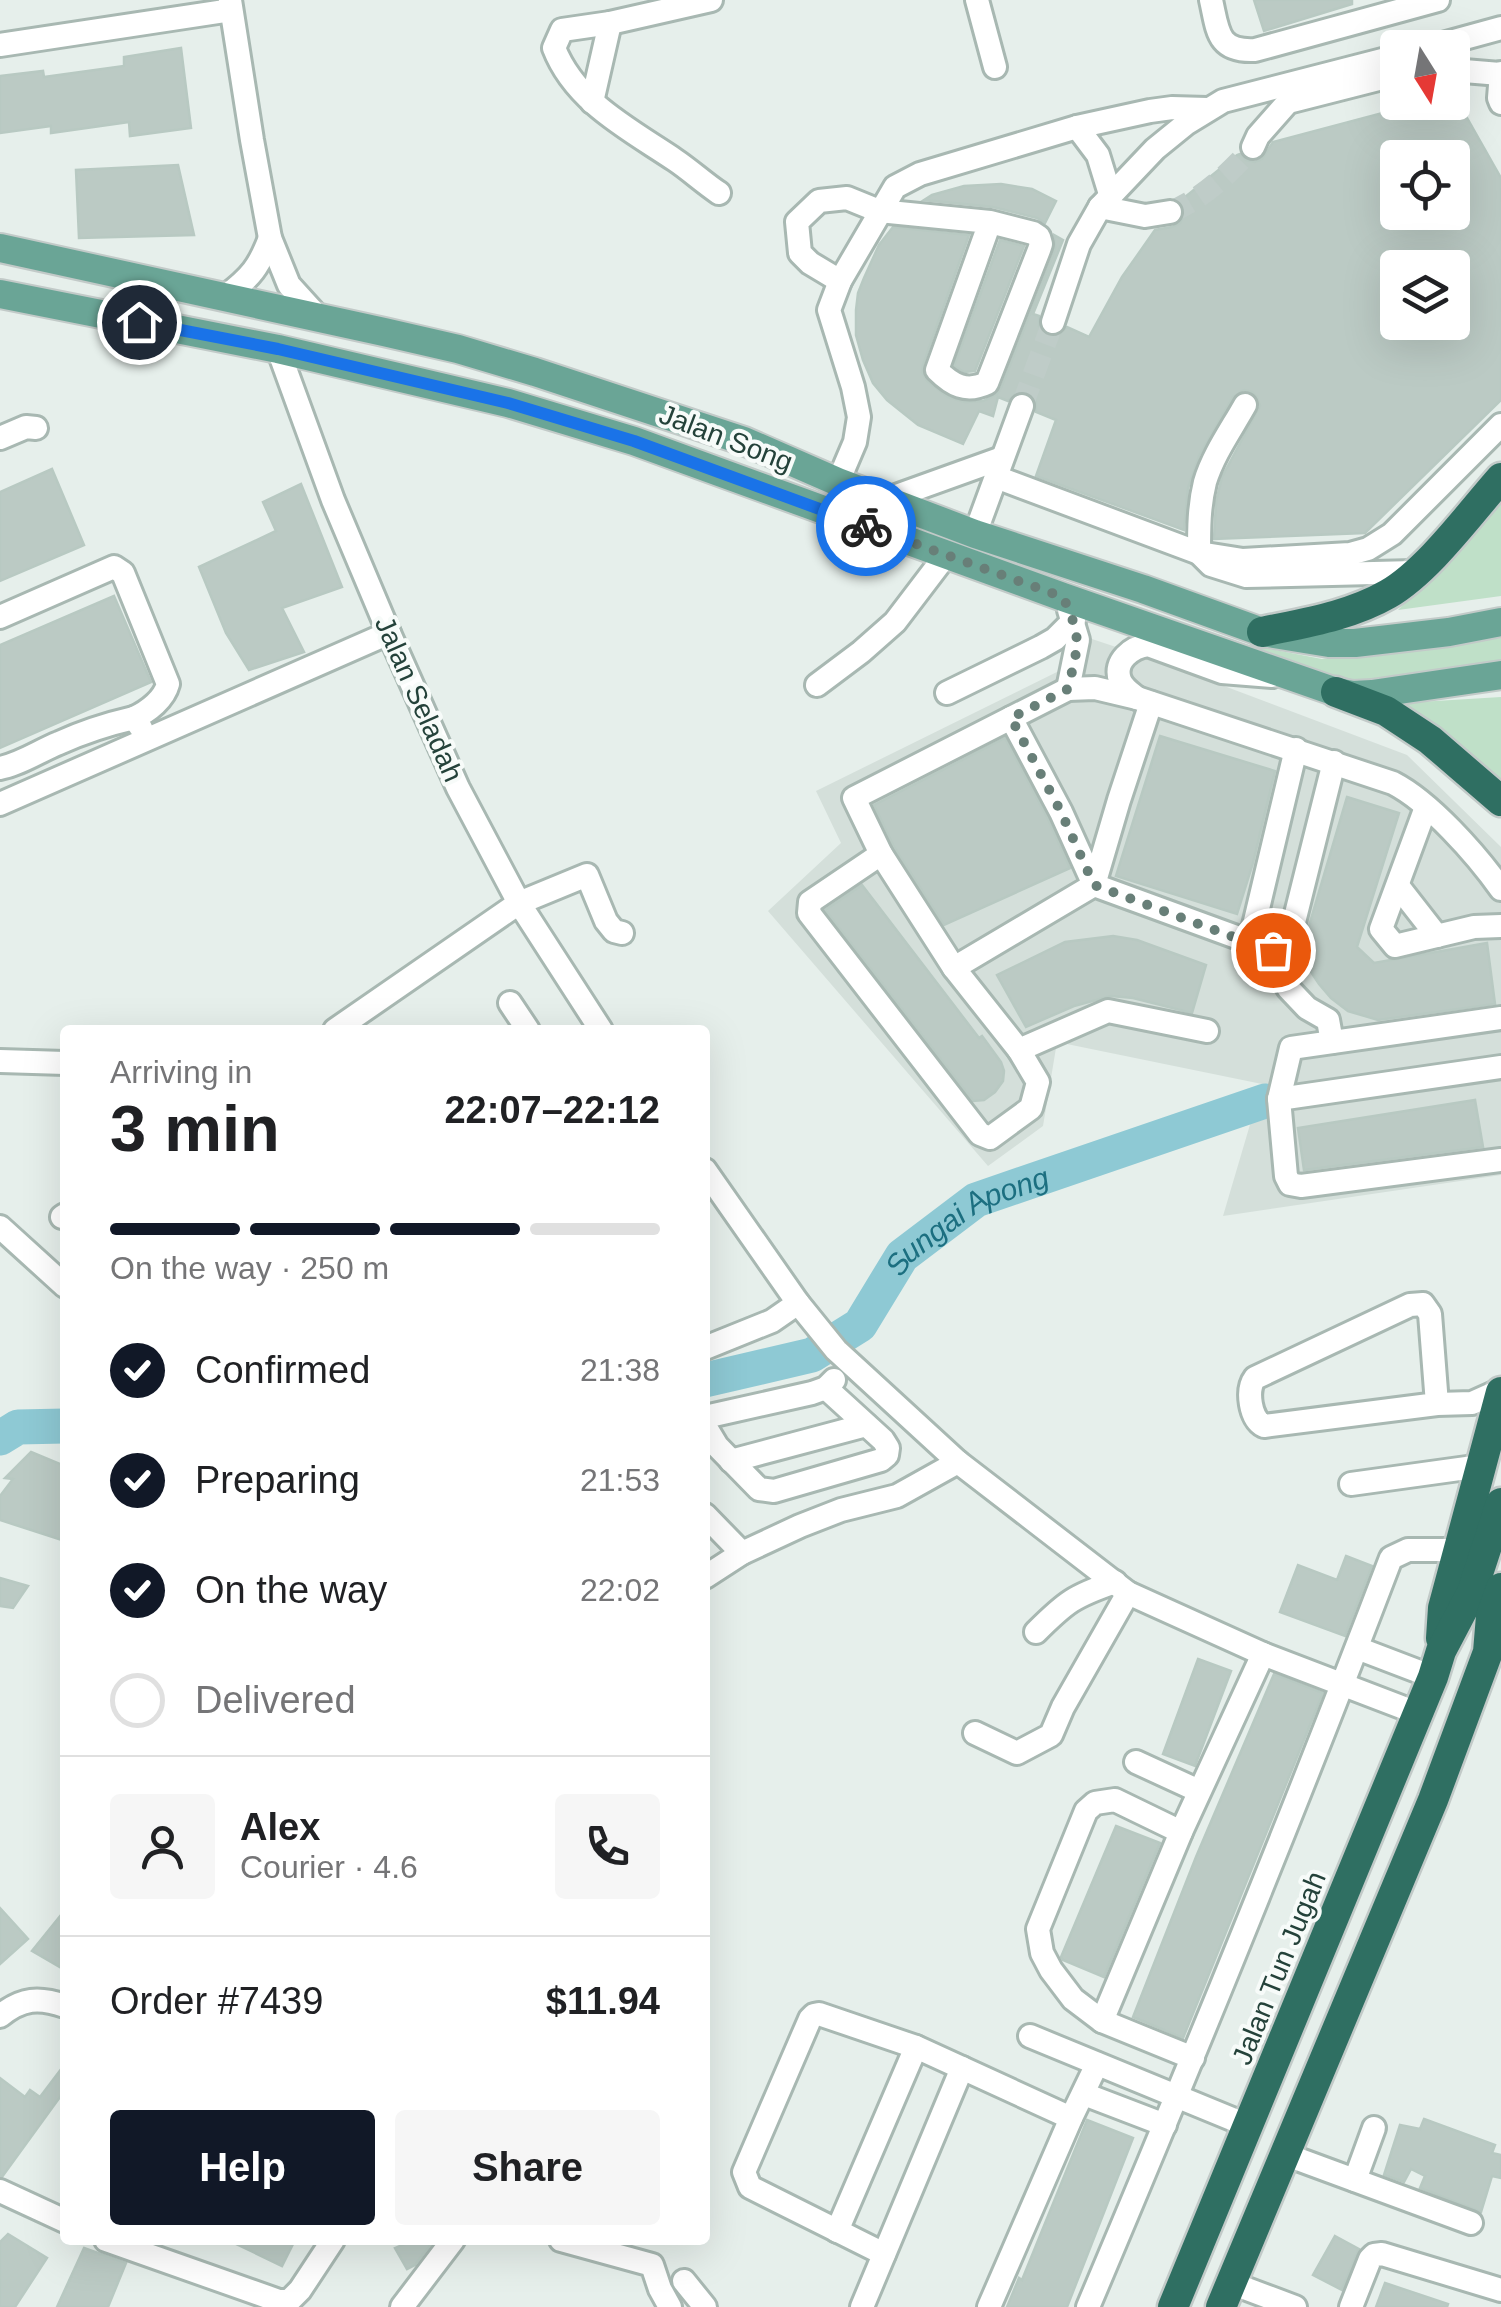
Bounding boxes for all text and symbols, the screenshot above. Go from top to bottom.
north arrow [1380,30,1470,120]
map controls [1380,30,1470,340]
button: locate [1380,140,1470,230]
button: layers [1380,250,1470,340]
pin [97,280,182,365]
icon: home [112,295,167,350]
street label: Jalan Song [655,398,797,478]
courier [816,476,916,576]
icon: bike [839,499,894,554]
street label: Jalan Seladah [369,612,469,786]
pin [1231,908,1316,993]
icon: bag [1246,923,1301,978]
text: Arriving in [110,1054,252,1090]
text: 22:07–22:12 [444,1089,660,1131]
text: 3 min [110,1092,280,1165]
water label: Sungai Apong [878,1160,1053,1281]
text: On the way · 250 m [110,1250,389,1286]
icon: check [110,1343,165,1398]
text: Confirmed [195,1349,370,1391]
text: 21:38 [580,1352,660,1388]
icon: check [110,1453,165,1508]
text: Preparing [195,1459,360,1501]
text: 21:53 [580,1462,660,1498]
icon: check [110,1563,165,1618]
text: On the way [195,1569,387,1611]
text: 22:02 [580,1572,660,1608]
text: Delivered [195,1679,356,1721]
button: person [110,1794,215,1899]
button: phone [555,1794,660,1899]
text: Alex [240,1806,320,1848]
text: Courier · 4.6 [240,1849,418,1885]
street label: Jalan Tun Jugah [1226,1867,1332,2069]
text: Order #7439 [110,1980,323,2022]
text: $11.94 [546,1980,660,2022]
button: Help [110,2110,375,2225]
button: Share [395,2110,660,2225]

